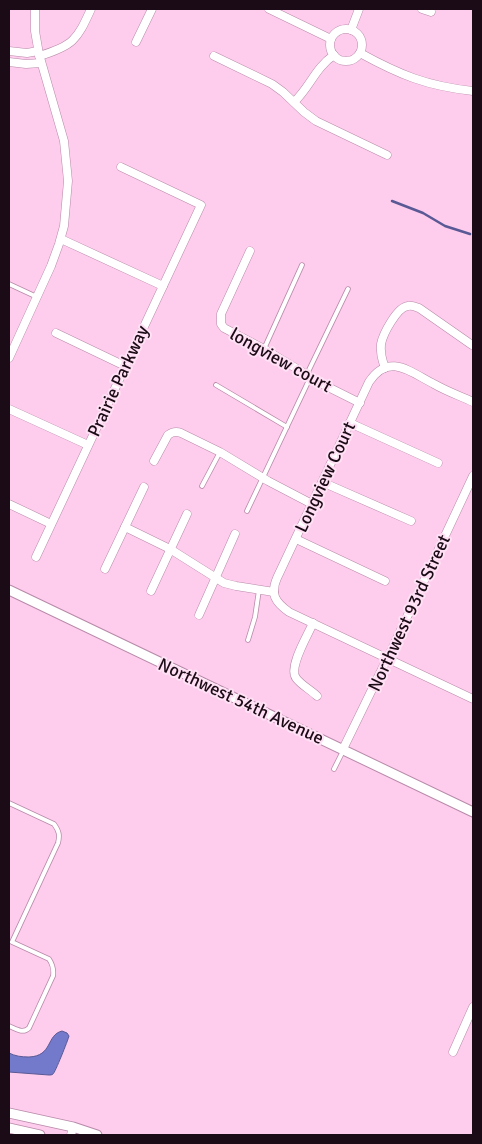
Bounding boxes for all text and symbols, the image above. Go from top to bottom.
street label: Prairie Parkway [83,321,154,440]
street label: longview court [226,323,336,397]
street label: Longview Court [290,418,360,536]
street label: Northwest 93rd Street [363,531,455,695]
street label: Northwest 54th Avenue [155,653,327,749]

